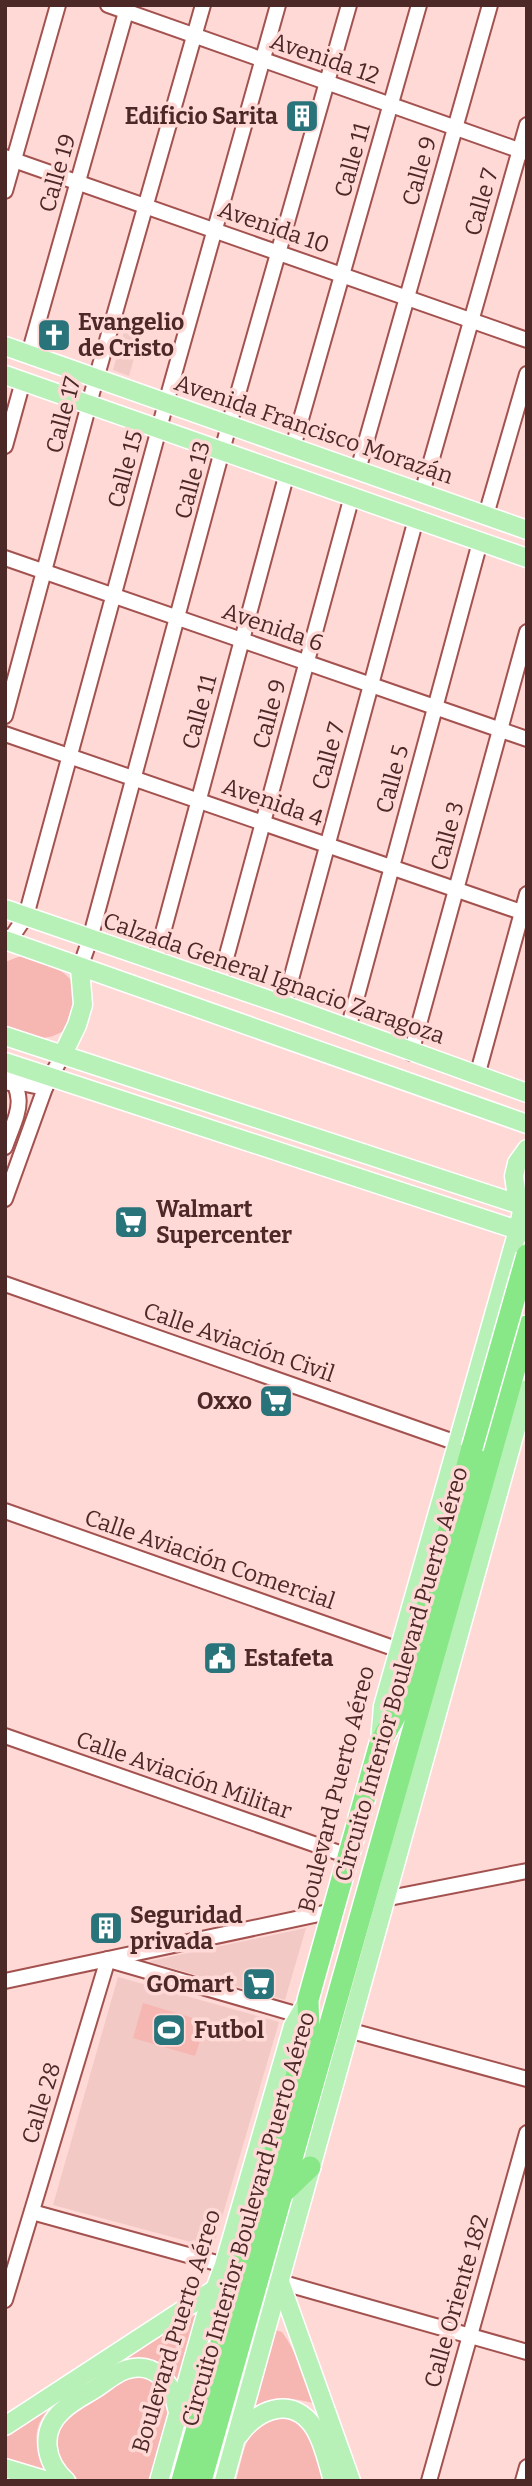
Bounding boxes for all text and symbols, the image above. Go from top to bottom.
street label: Avenida 12 [267,26,383,90]
building icon: Edificio Sarita [283,97,321,135]
place label: Edificio Sarita [125,102,278,130]
street label: Calle 11 [328,119,376,200]
street label: Calle 19 [32,131,82,215]
street label: Calle 9 [396,133,442,209]
street label: Calle 7 [458,165,504,239]
street label: Avenida 10 [215,195,333,259]
place label: Evangelio de Cristo [78,308,184,362]
church icon: Evangelio de Cristo [35,316,73,354]
street label: Avenida Francisco Morazán [171,368,457,490]
street label: Calle 17 [39,373,87,456]
street label: Calle 15 [101,427,149,511]
street label: Calle 13 [168,438,216,522]
street label: Avenida 6 [219,597,327,657]
street label: Calle 11 [176,671,223,752]
street label: Calle 9 [246,676,292,752]
street label: Calle 7 [306,719,351,793]
street label: Calle 5 [369,742,415,816]
street label: Avenida 4 [219,772,328,832]
street label: Calle 3 [424,798,470,874]
street label: Calzada General Ignacio Zaragoza [100,906,449,1050]
place label: Walmart Supercenter [156,1195,292,1249]
supermarket icon: Walmart Supercenter [112,1203,150,1241]
street label: Calle Aviación Civil [140,1296,339,1388]
supermarket icon: Oxxo [257,1382,295,1420]
place label: Oxxo [197,1387,252,1415]
street label: Circuito Interior Boulevard Puerto Aéreo [328,1464,474,1884]
street label: Calle Aviación Comercial [81,1503,339,1615]
public building icon: Estafeta [201,1639,239,1677]
place label: Estafeta [244,1644,334,1672]
street label: Boulevard Puerto Aéreo [292,1663,380,1915]
street label: Calle Aviación Militar [73,1725,295,1825]
place label: Seguridad privada [130,1901,243,1955]
building icon: Seguridad privada [87,1909,125,1947]
supermarket icon: GOmart [240,1965,278,2003]
place label: GOmart [146,1970,234,1998]
street label: Circuito Interior Boulevard Puerto Aéreo [175,2009,321,2429]
sports icon: Futbol [150,2011,188,2049]
place label: Futbol [194,2016,264,2044]
street label: Calle 28 [15,2059,67,2147]
street label: Boulevard Puerto Aéreo [126,2206,226,2456]
street label: Calle Oriente 182 [418,2211,494,2391]

